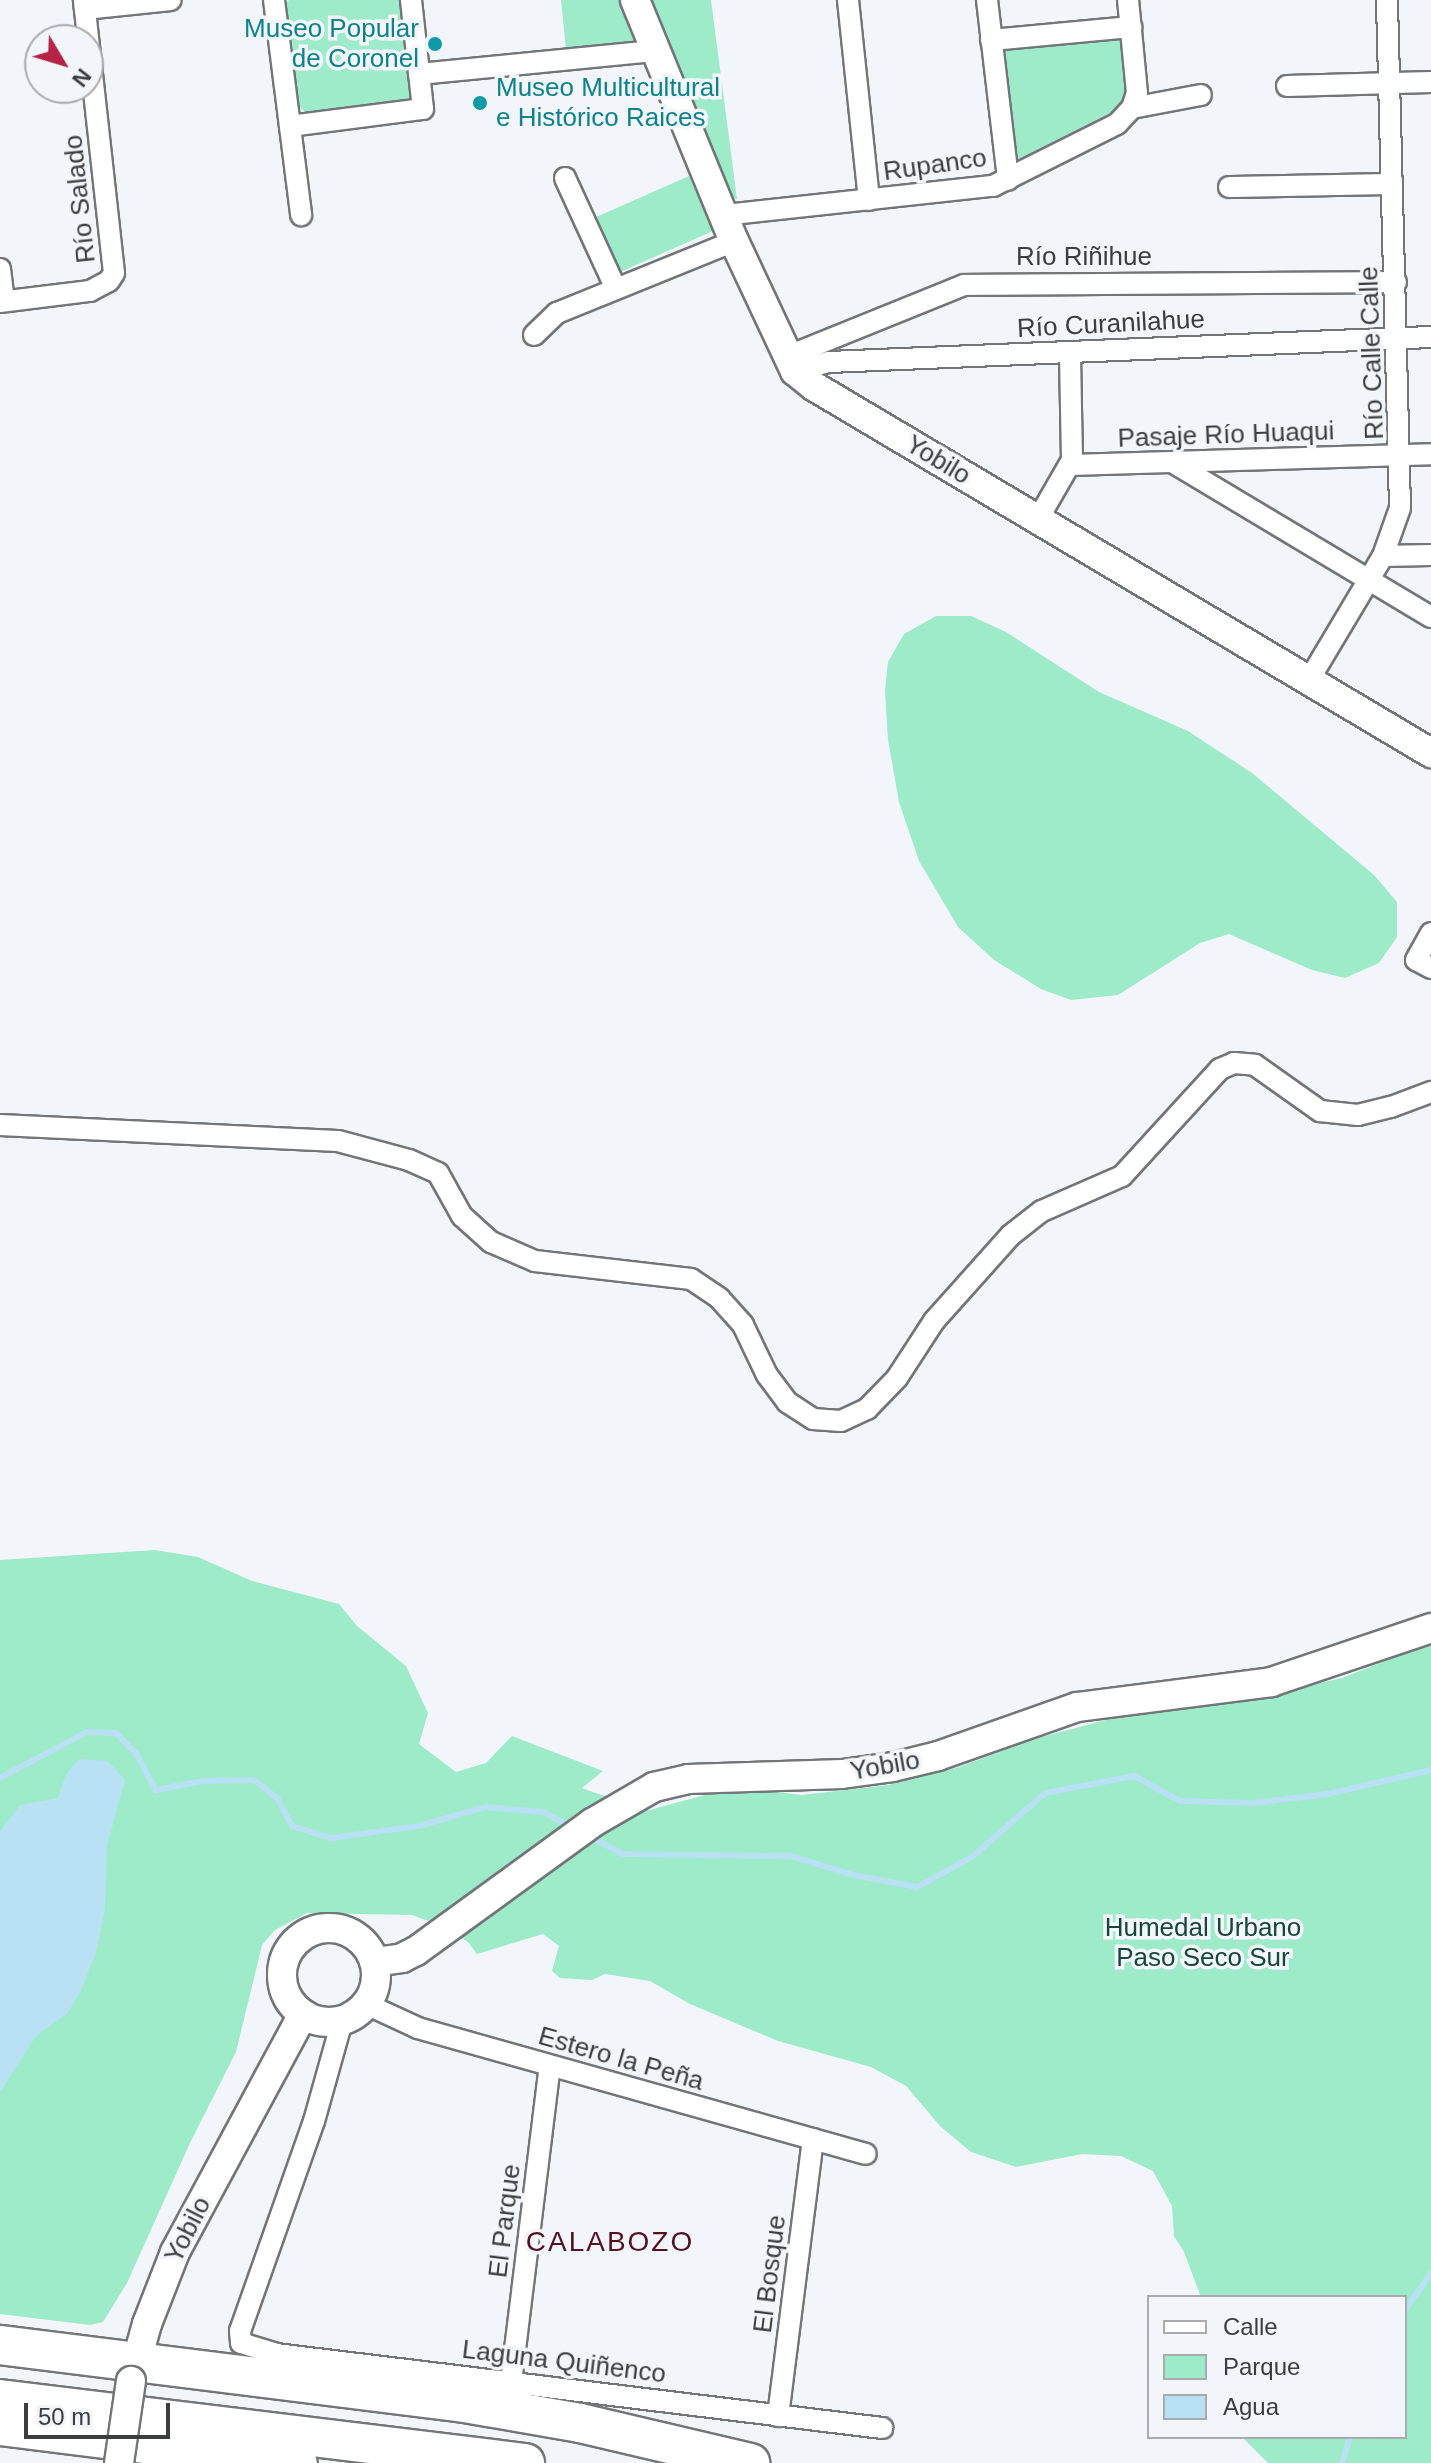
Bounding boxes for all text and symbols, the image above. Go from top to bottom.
place label: Museo Popular de Coronel [244,13,419,74]
north arrow [24,24,104,104]
marker: Museo Popular de Coronel [426,35,444,53]
text: N [67,64,96,92]
place label: Museo Multicultural e Histórico Raices [496,72,720,134]
marker: Museo Multicultural e Histórico Raices [471,94,489,112]
street label: Río Salado [58,133,102,265]
street label: Rupanco [881,142,989,188]
street label: Río Riñihue [1016,241,1152,273]
street label: Río Calle Calle [1353,266,1391,440]
street label: Río Curanilahue [1016,304,1206,344]
street label: Pasaje Río Huaqui [1117,416,1335,454]
street label: Yobilo [900,429,976,491]
street label: Yobilo [848,1745,922,1787]
park label: Humedal Urbano Paso Seco Sur [1105,1912,1301,1974]
street label: Estero la Peña [535,2020,707,2098]
street label: El Parque [483,2162,527,2280]
street label: Yobilo [158,2192,218,2268]
street label: El Bosque [747,2213,793,2335]
district label: CALABOZO [526,2225,694,2259]
legend [1147,2295,1407,2439]
text: Calle [1223,2313,1278,2340]
street label: Laguna Quiñenco [460,2334,668,2390]
text: Parque [1223,2353,1300,2380]
scale bar [28,2387,174,2437]
text: Agua [1223,2393,1279,2420]
text: 50 m [38,2403,91,2430]

